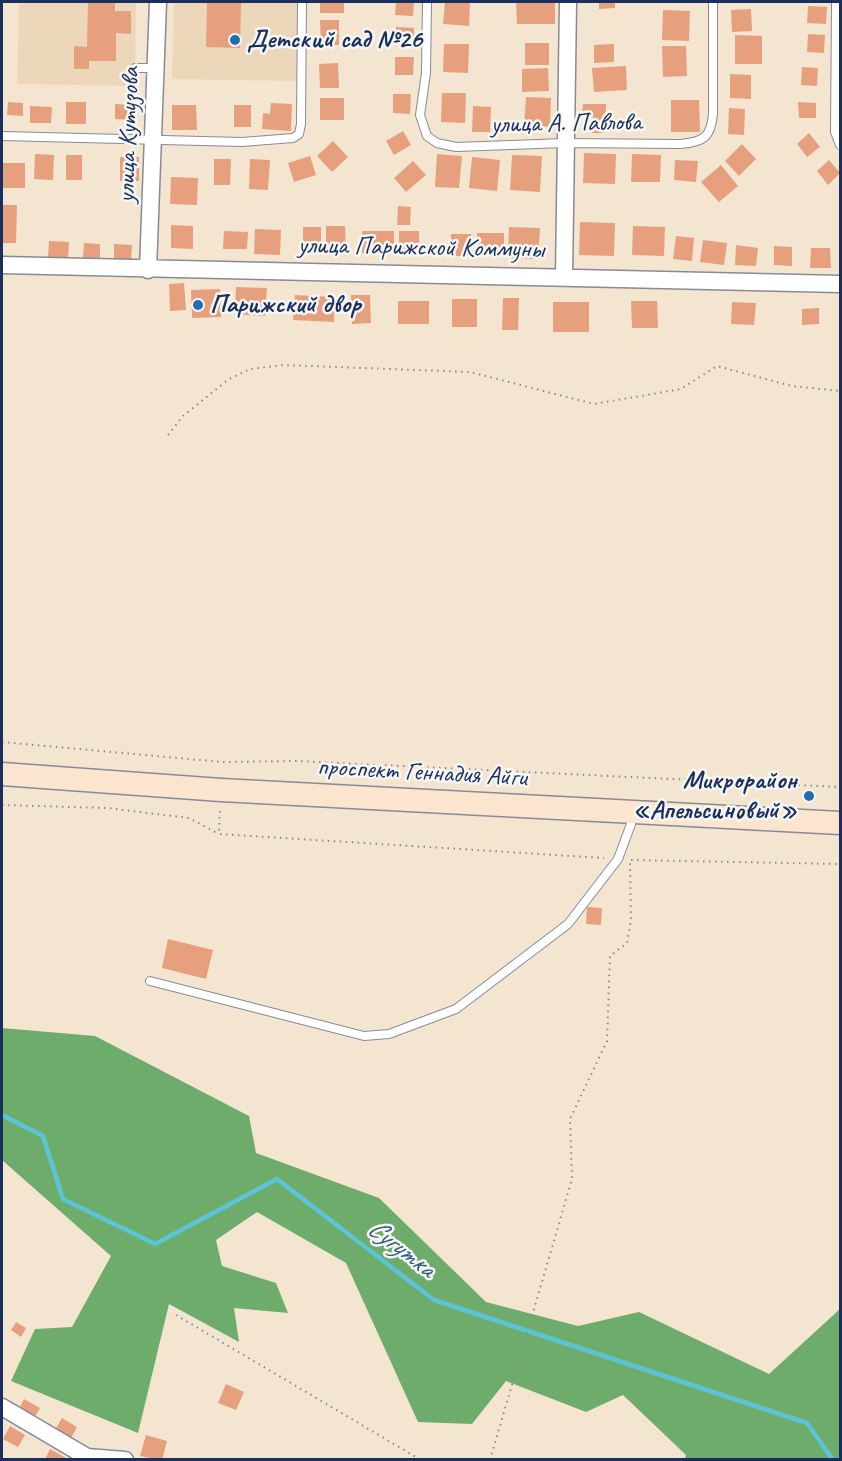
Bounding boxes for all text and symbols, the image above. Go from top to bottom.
place label: Детский сад №26 [247,24,422,56]
marker: Детский сад №26 [228,33,242,47]
street label: улица Кутузова [111,67,147,203]
street label: улица А. Павлова [490,107,642,141]
street label: улица Парижской Коммуны [298,230,544,266]
place label: Парижский двор [210,289,361,321]
marker: Парижский двор [191,298,205,312]
street label: проспект Геннадия Айги [316,752,528,794]
place label: Микрорайон «Апельсиновый» [633,765,797,826]
marker: Микрорайон «Апельсиновый» [802,789,816,803]
water label: Сугутка [361,1213,441,1285]

